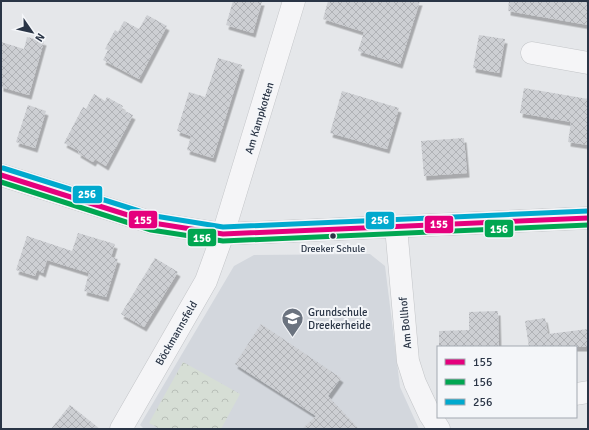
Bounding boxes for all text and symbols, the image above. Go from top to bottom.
north arrow [12,12,52,52]
text: N [32,31,47,44]
street label: Am Kampkotten [242,81,277,156]
line badge: 256 [72,185,103,204]
text: 256 [78,188,96,201]
line badge: 155 [128,210,158,229]
line badge: 256 [365,211,395,230]
text: 155 [134,214,152,227]
text: 256 [371,214,389,227]
line badge: 155 [424,215,454,234]
text: 155 [430,218,448,231]
line badge: 156 [484,219,514,238]
text: 156 [490,223,508,236]
line badge: 156 [187,228,217,247]
marker: Dreeker Schule [328,231,338,241]
text: 156 [193,232,211,245]
place label: Dreeker Schule [301,243,365,255]
street label: Am Bollhof [397,295,414,349]
street label: Böckmannsfeld [153,299,200,368]
school or university icon: Grundschule Dreekerheide [280,305,306,338]
place label: Grundschule Dreekerheide [308,306,371,332]
legend [437,346,577,418]
text: 155 [473,355,492,370]
text: 156 [473,375,492,390]
text: 256 [473,395,492,410]

